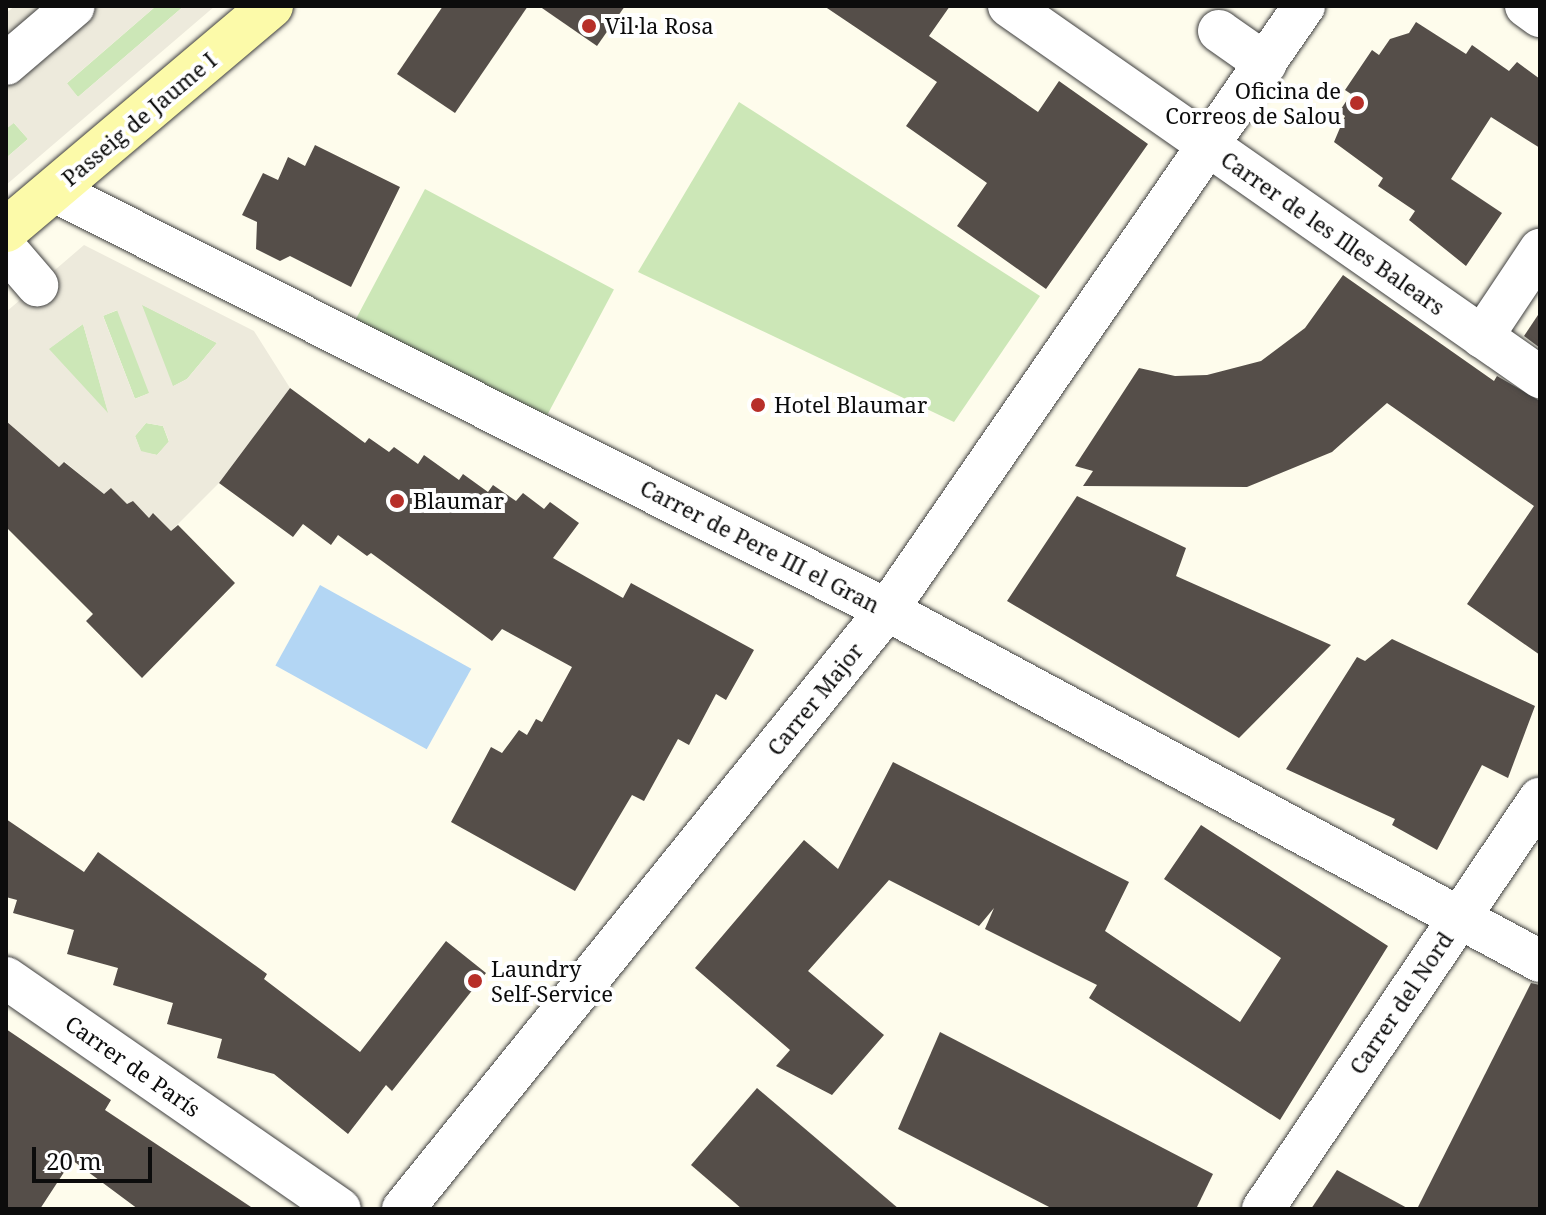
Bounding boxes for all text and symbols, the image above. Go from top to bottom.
place label: Vil·la Rosa [605,13,714,39]
marker: Vil·la Rosa [580,17,598,35]
street label: Passeig de Jaume I [56,47,222,191]
place label: Oficina de Correos de Salou [1165,77,1341,128]
marker: Oficina de Correos de Salou [1348,94,1366,112]
street label: Carrer de les Illes Balears [1216,146,1450,320]
place label: Hotel Blaumar [774,392,927,418]
marker: Hotel Blaumar [749,396,767,414]
street label: Carrer de Pere III el Gran [636,474,884,618]
place label: Blaumar [413,488,504,514]
marker: Blaumar [388,492,406,510]
street label: Carrer Major [762,637,868,761]
street label: Carrer del Nord [1344,927,1458,1079]
place label: Laundry Self-Service [491,955,613,1006]
marker: Laundry Self-Service [466,972,484,990]
street label: Carrer de París [61,1010,205,1122]
scale bar [36,1131,156,1181]
text: 20 m [46,1144,102,1177]

